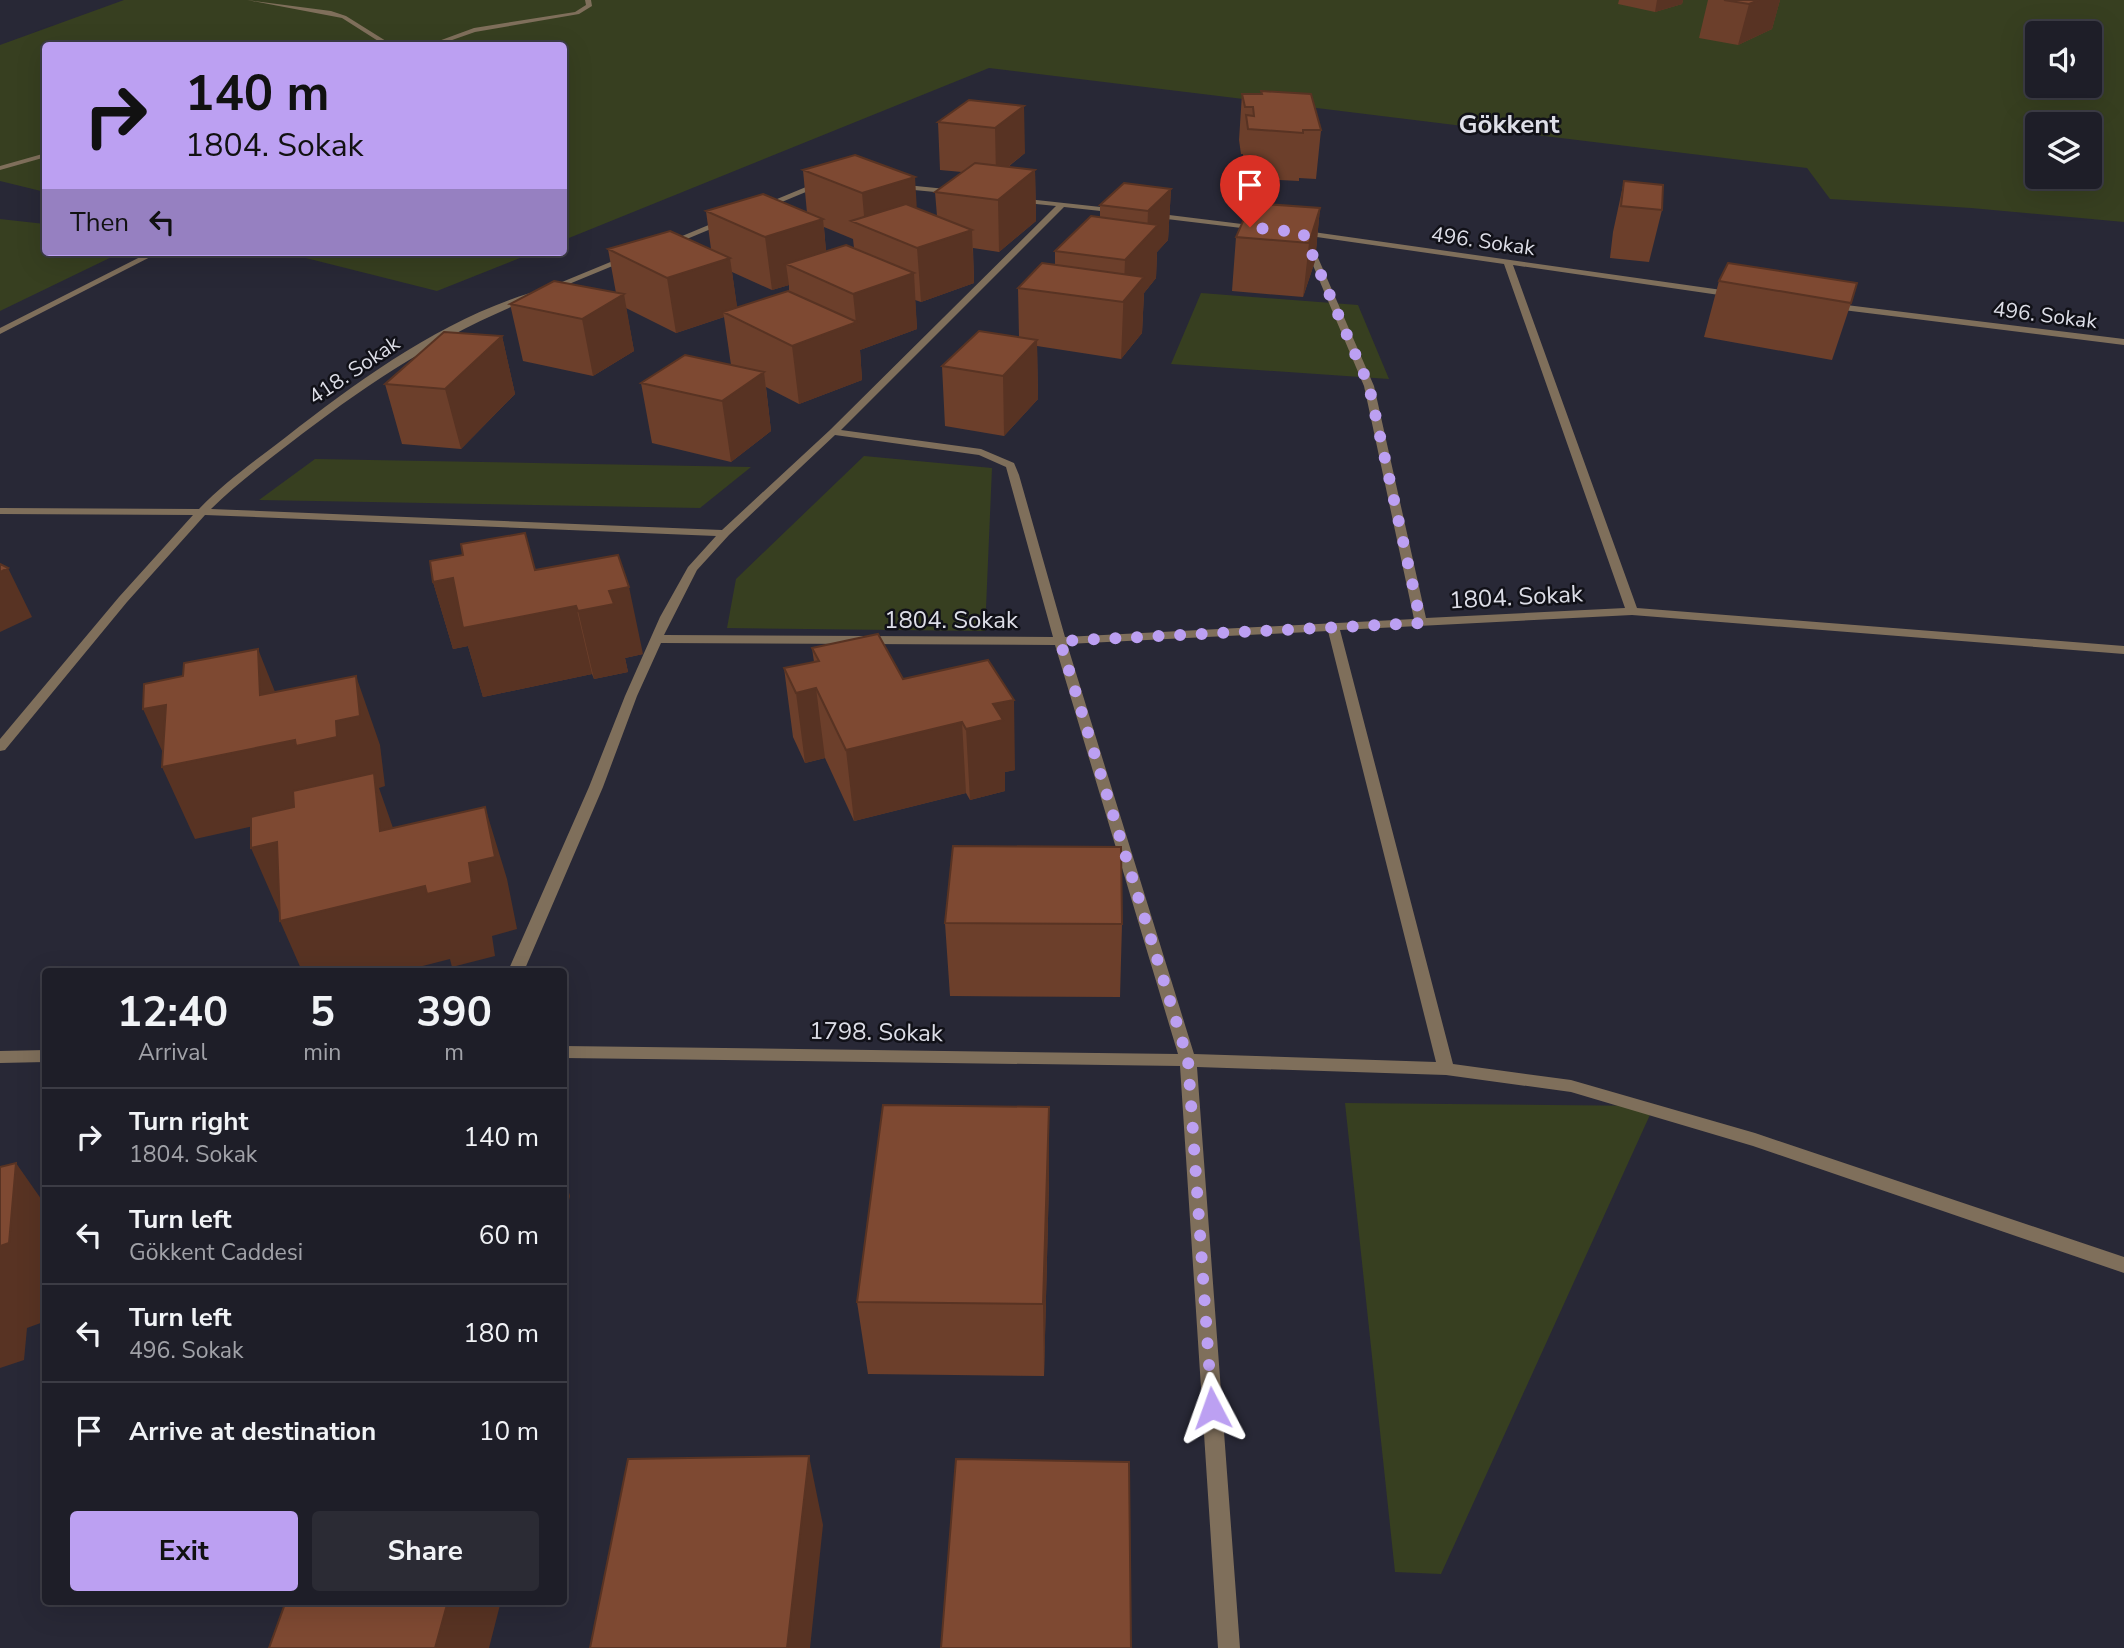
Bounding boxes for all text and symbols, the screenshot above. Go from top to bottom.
map controls [2025,21,2102,189]
button: sound [2025,21,2102,98]
text: 140 m [185,60,329,127]
icon: right [70,70,161,161]
district label: Gökkent [1458,107,1561,142]
button: layers [2025,112,2102,189]
text: 1804. Sokak [185,124,364,167]
pin [1220,155,1280,227]
icon: arrive [1231,166,1269,204]
icon: left [143,203,181,241]
text: Then [70,205,129,240]
street label: 496. Sokak [1429,220,1537,262]
street label: 496. Sokak [1991,295,2099,335]
street label: 418. Sokak [303,329,406,411]
street label: 1804. Sokak [1448,577,1585,616]
street label: 1804. Sokak [884,604,1019,636]
text: 12:40 [117,984,228,1041]
text: 5 [310,984,335,1041]
text: 390 [416,984,492,1041]
street label: 1798. Sokak [809,1015,944,1049]
text: Arrival [138,1037,207,1068]
text: min [303,1037,341,1068]
text: m [444,1037,464,1068]
text: Turn right [129,1104,248,1139]
icon: right [70,1118,108,1156]
text: 140 m [463,1120,539,1155]
text: 1804. Sokak [129,1139,257,1170]
text: Turn left [129,1202,232,1237]
icon: left [70,1216,108,1254]
text: 60 m [479,1218,539,1253]
text: Gökkent Caddesi [129,1237,303,1268]
text: Turn left [129,1300,232,1335]
icon: left [70,1314,108,1352]
text: 180 m [463,1316,539,1351]
text: 496. Sokak [129,1335,244,1366]
position arrow [1175,1371,1249,1445]
icon: arrive [70,1412,108,1450]
text: Arrive at destination [129,1414,376,1449]
text: 10 m [479,1414,539,1449]
button: Exit [70,1511,298,1591]
button: Share [312,1511,539,1591]

